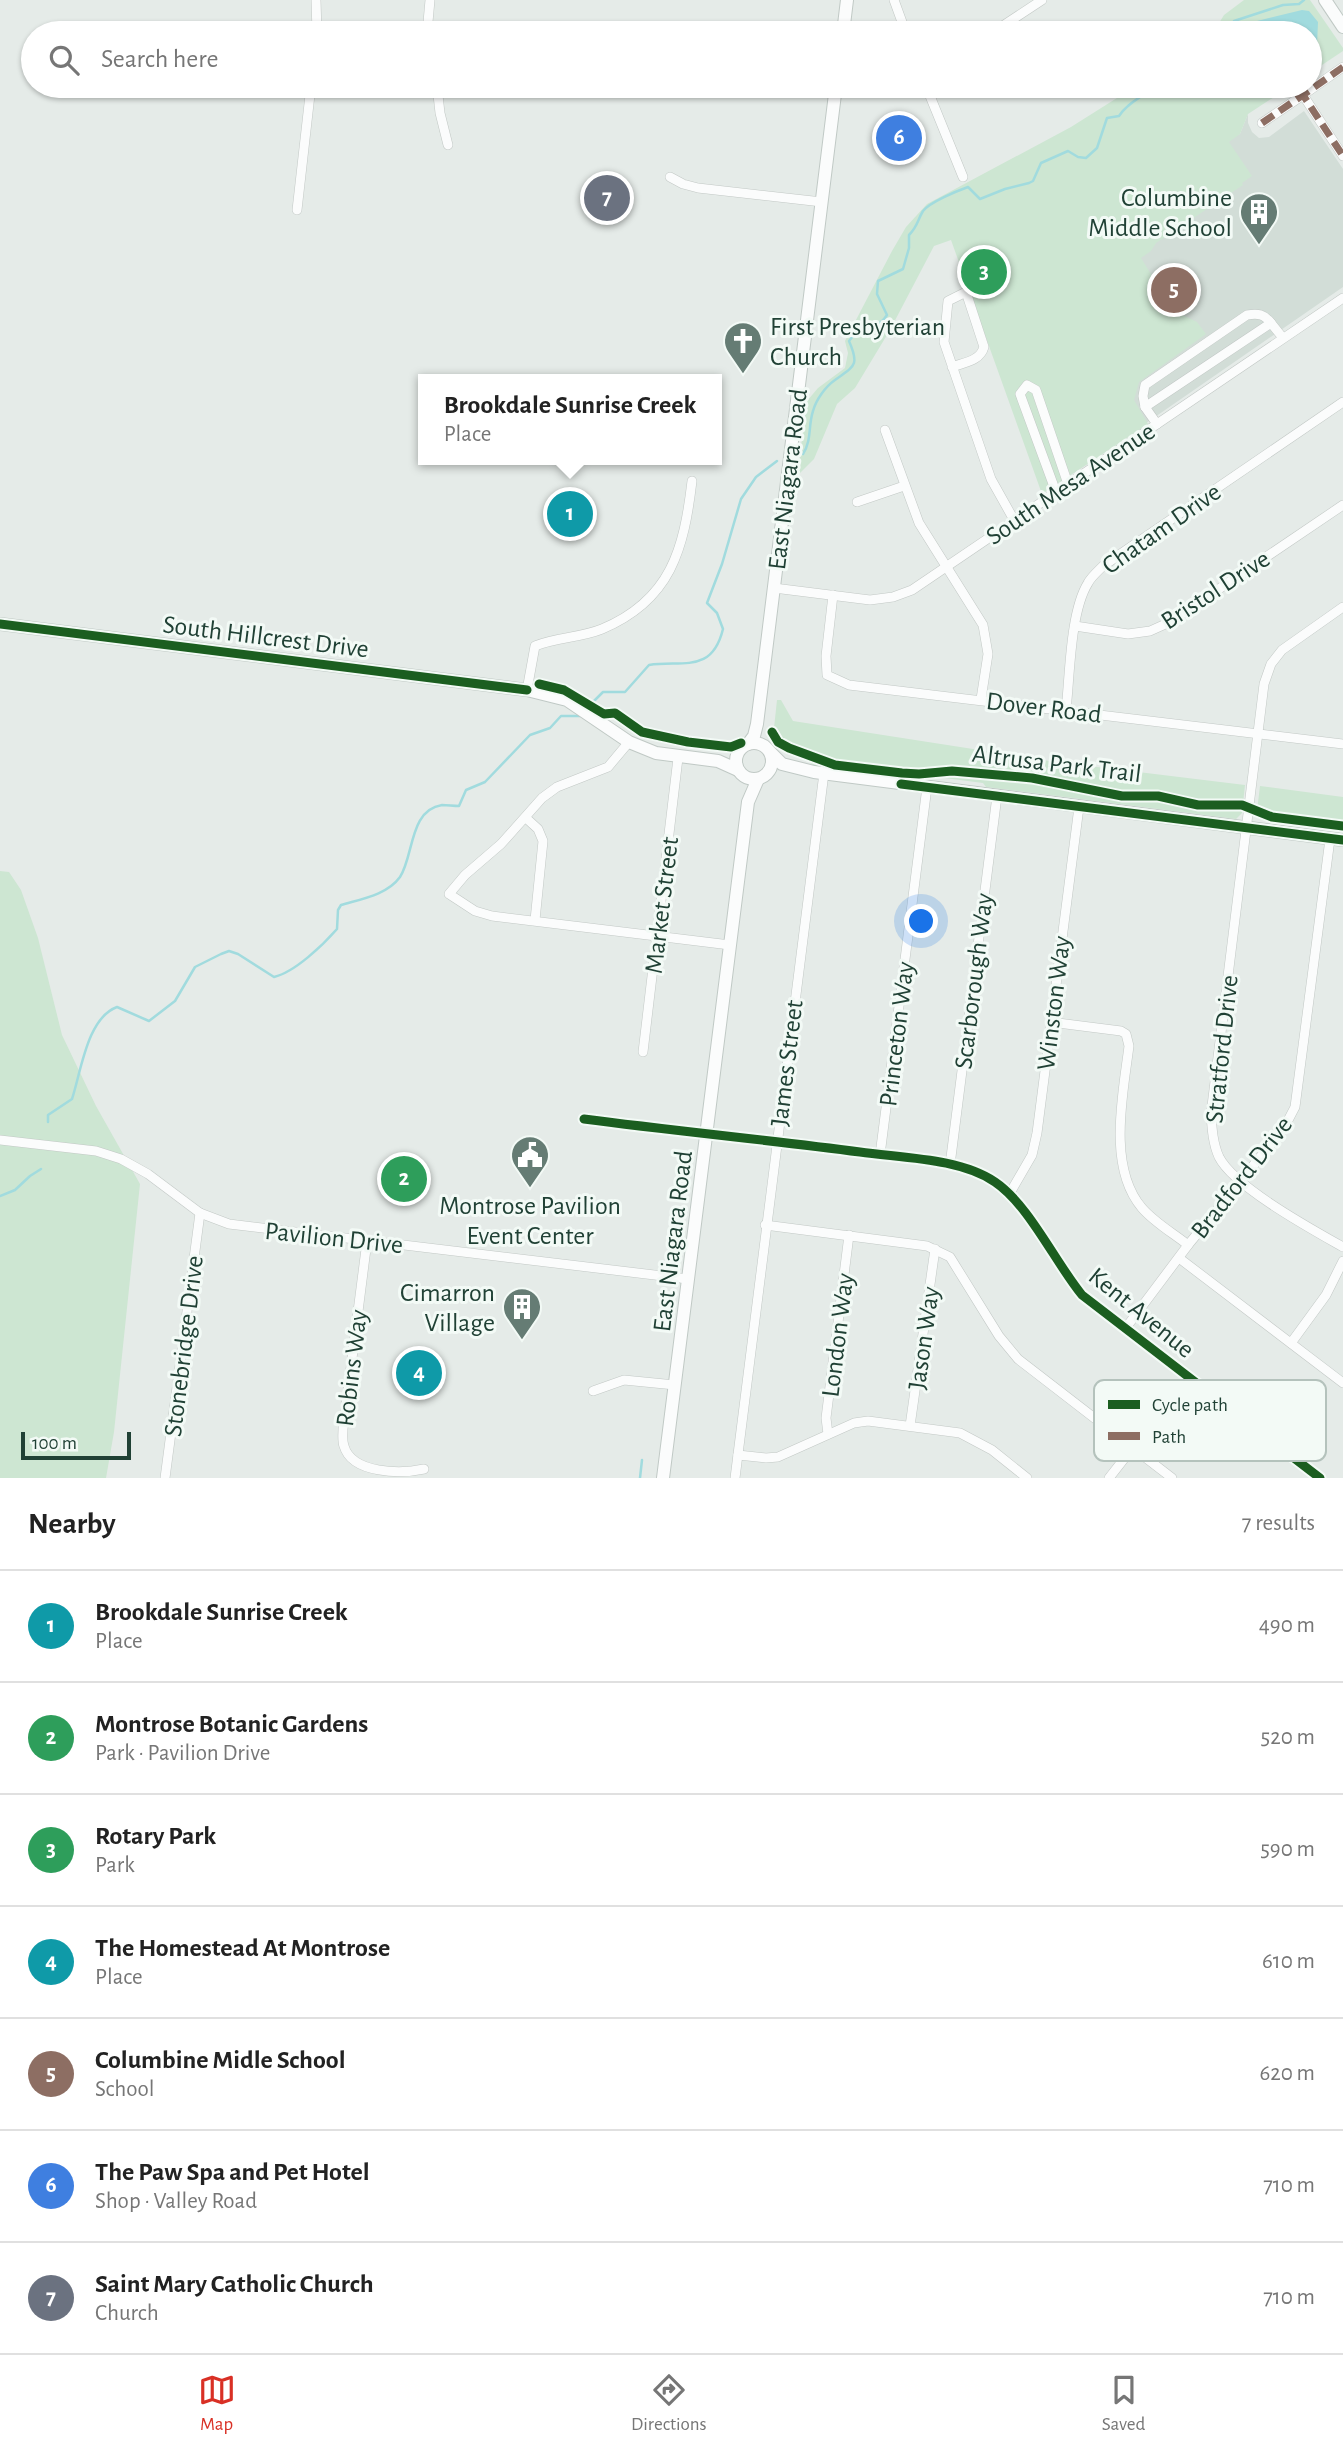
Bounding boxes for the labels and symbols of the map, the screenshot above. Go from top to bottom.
pin: 6 [876,112,922,164]
pin: 7 [584,172,630,224]
place label: Columbine Middle School [1088,185,1232,241]
building icon: Columbine Middle School [1238,191,1280,246]
pin: 3 [961,246,1007,298]
pin: 5 [1151,264,1197,316]
place label: First Presbyterian Church [770,314,945,370]
church icon: First Presbyterian Church [722,320,764,375]
street label: East Niagara Road [764,387,812,571]
street label: South Mesa Avenue [981,418,1160,550]
street label: Chatam Drive [1097,479,1226,579]
pin: 1 [547,488,593,540]
street label: Bristol Drive [1157,545,1274,634]
street label: South Hillcrest Drive [161,611,370,663]
street label: Dover Road [985,688,1103,728]
street label: Altrusa Park Trail [971,741,1143,787]
street label: Market Street [641,835,683,975]
street label: Scarborough Way [950,892,998,1071]
your location [904,904,938,938]
street label: Winston Way [1033,934,1075,1072]
street label: Princeton Way [875,960,919,1108]
street label: Stratford Drive [1201,974,1243,1125]
street label: James Street [766,998,808,1128]
street label: Bradford Drive [1186,1112,1297,1244]
public building icon: Montrose Pavilion Event Center [509,1134,551,1189]
street label: East Niagara Road [649,1149,697,1333]
pin: 2 [381,1153,427,1205]
place label: Montrose Pavilion Event Center [439,1193,621,1249]
street label: Pavilion Drive [264,1218,404,1258]
street label: Stonebridge Drive [160,1254,208,1438]
street label: Kent Avenue [1084,1263,1199,1363]
street label: London Way [817,1272,858,1399]
place label: Cimarron Village [400,1280,495,1336]
street label: Jason Way [904,1285,944,1391]
building icon: Cimarron Village [501,1286,543,1341]
street label: Robins Way [332,1308,372,1428]
pin: 4 [396,1347,442,1399]
legend [1094,1380,1326,1461]
text: Cycle path [1152,1396,1228,1415]
text: Path [1152,1428,1186,1447]
scale bar [21,1429,131,1461]

